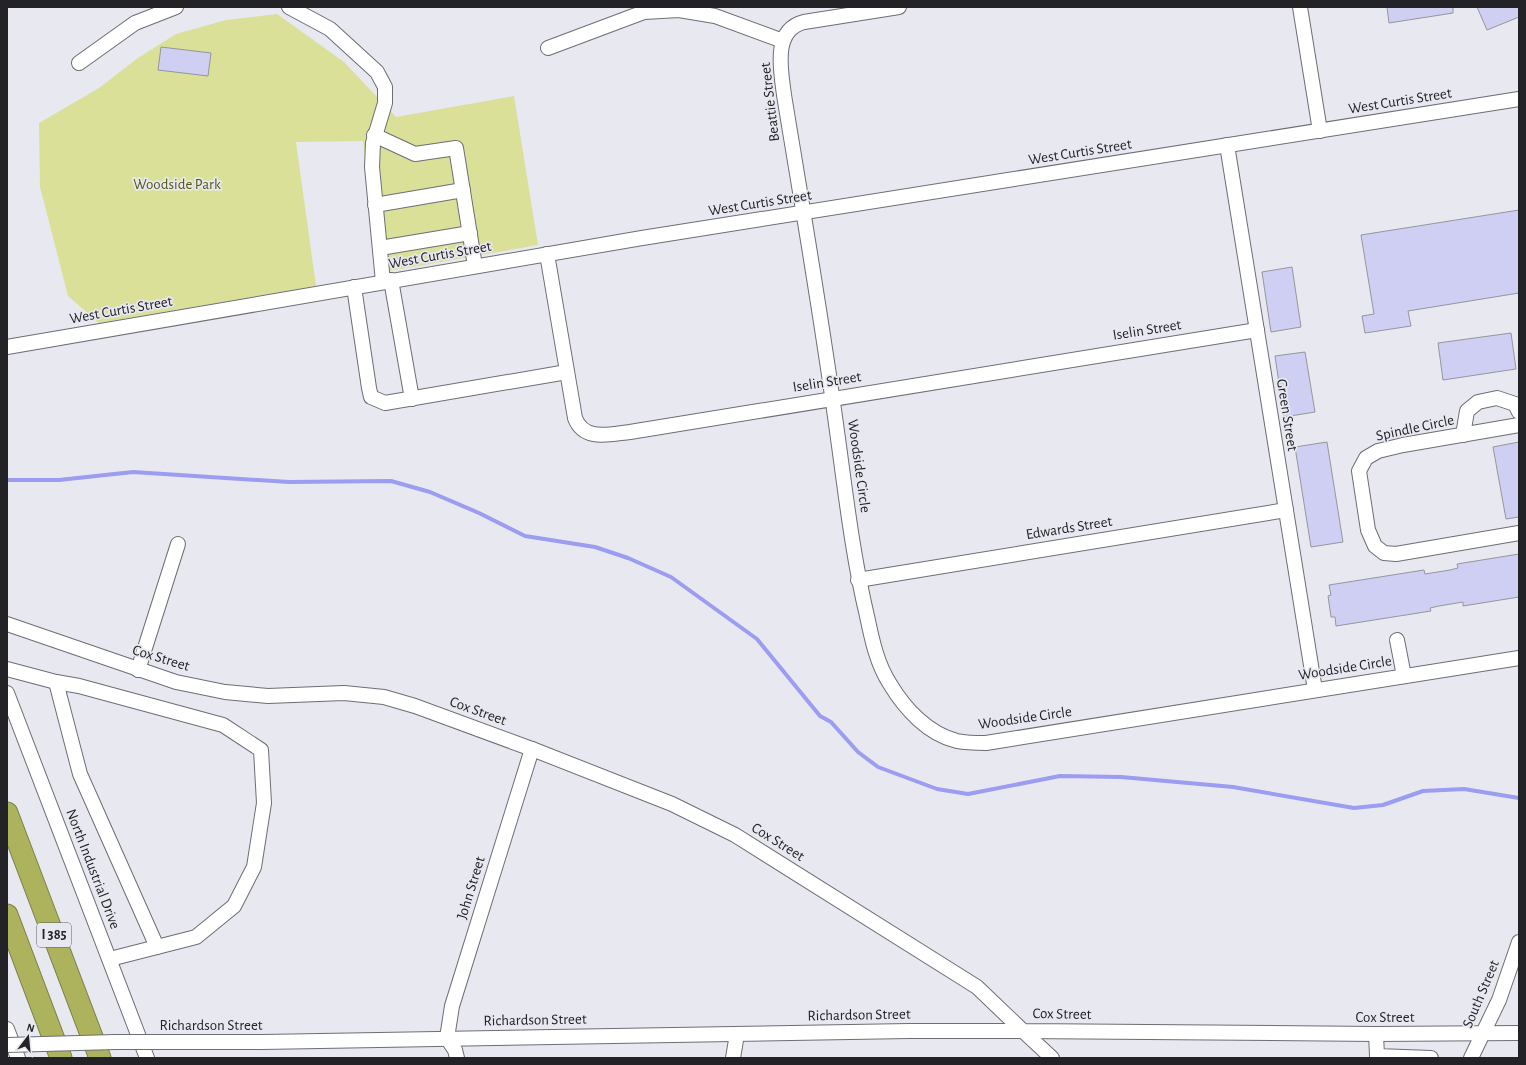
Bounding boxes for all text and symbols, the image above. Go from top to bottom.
street label: Beattie Street [758,61,782,142]
street label: West Curtis Street [1347,85,1453,117]
street label: West Curtis Street [1027,136,1133,168]
park label: Woodside Park [133,177,221,192]
street label: West Curtis Street [707,187,813,219]
street label: West Curtis Street [387,239,493,271]
street label: West Curtis Street [68,294,174,326]
street label: Iselin Street [1112,317,1182,343]
street label: Iselin Street [792,369,862,395]
street label: Green Street [1274,378,1300,452]
street label: Spindle Circle [1375,412,1456,444]
street label: Woodside Circle [845,418,873,514]
street label: Edwards Street [1025,514,1113,542]
street label: Cox Street [131,642,192,674]
street label: Woodside Circle [1297,653,1393,683]
street label: Cox Street [448,694,508,728]
street label: Woodside Circle [977,704,1073,732]
street label: North Industrial Drive [63,807,123,931]
street label: Cox Street [749,820,807,864]
street label: John Street [454,855,488,921]
road number: I 385 [37,923,71,947]
street label: South Street [1460,958,1502,1030]
street label: Cox Street [1032,1006,1092,1022]
street label: Richardson Street [807,1007,911,1023]
street label: Cox Street [1356,1010,1415,1025]
street label: Richardson Street [483,1012,587,1028]
north arrow [8,1017,48,1057]
street label: Richardson Street [159,1018,263,1033]
text: N [25,1022,36,1034]

